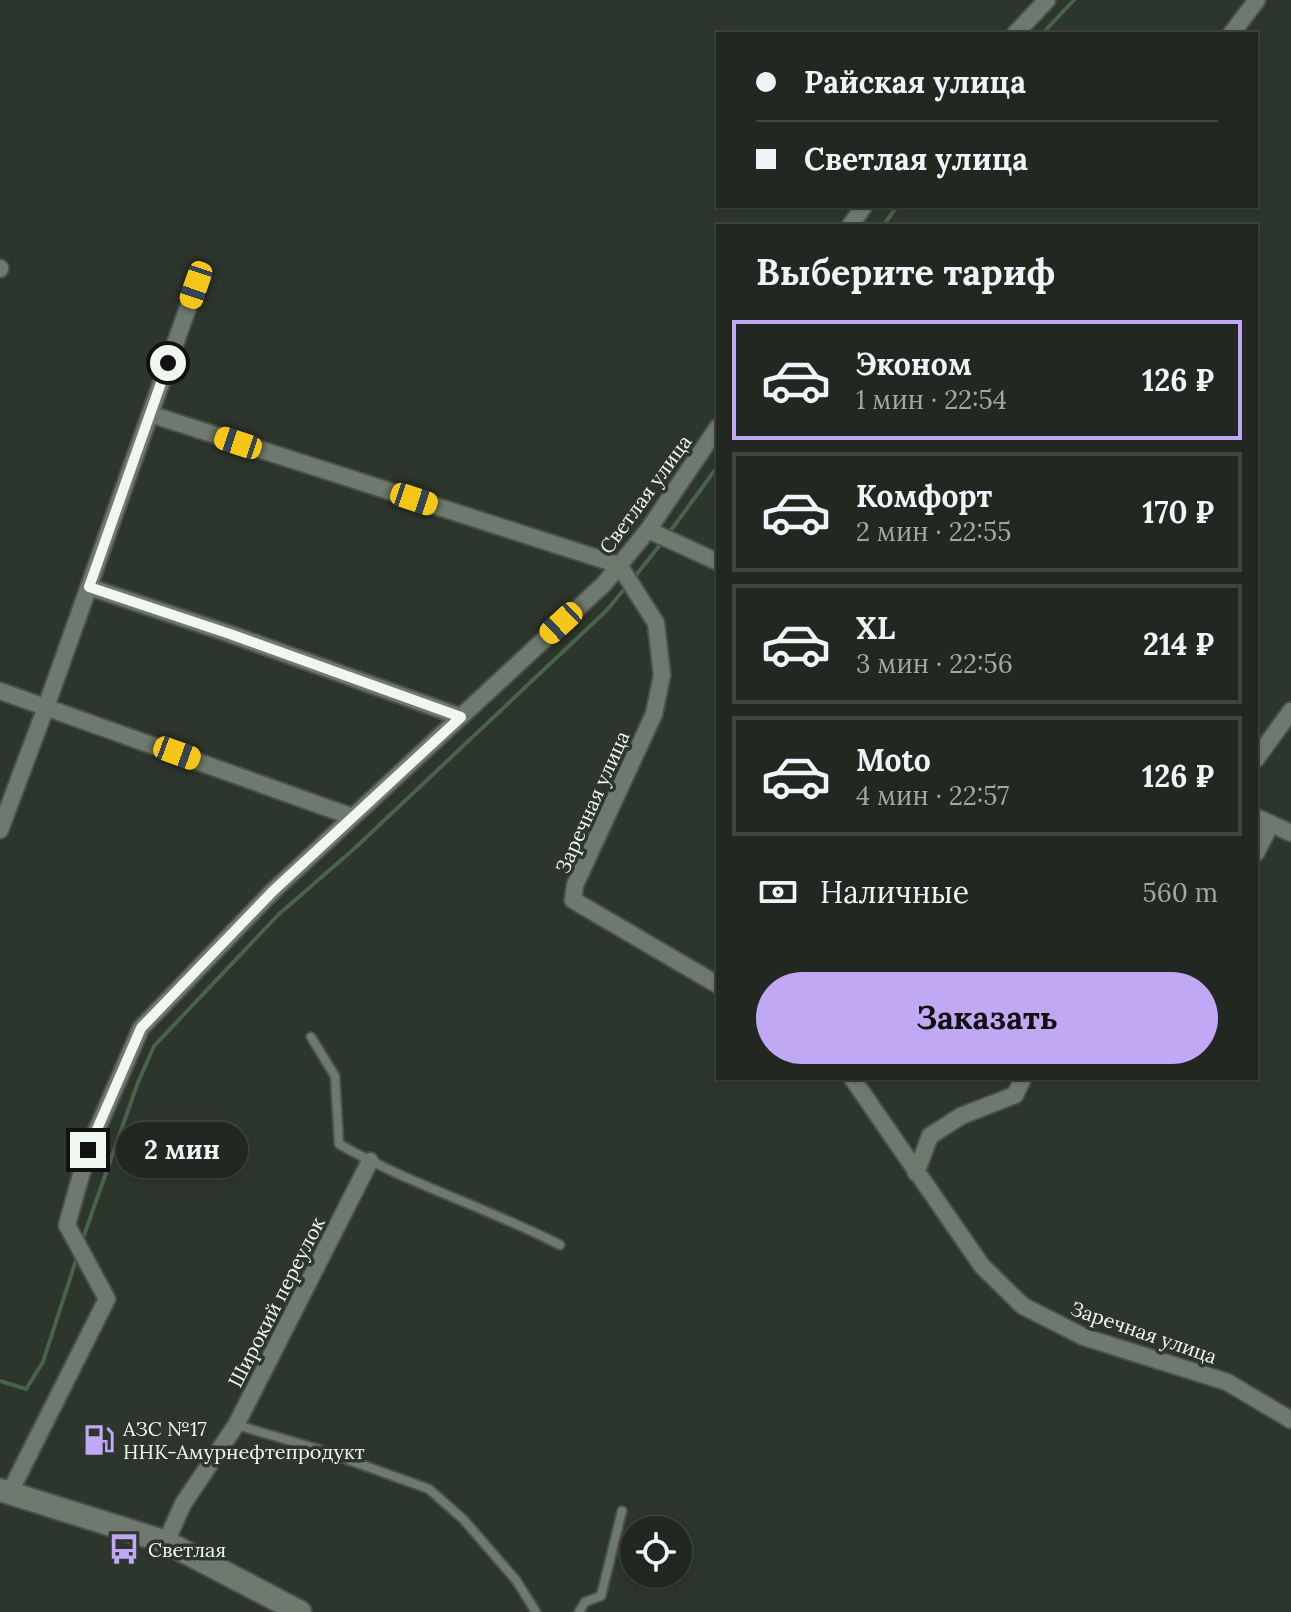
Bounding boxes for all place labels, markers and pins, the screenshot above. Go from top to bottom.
place label: АЗС №17 ННК-Амурнефтепродукт [122,1416,365,1464]
fuel station icon: АЗС №17 ННК-Амурнефтепродукт [82,1423,116,1457]
bus stop icon: Светлая [107,1532,141,1566]
place label: Светлая [148,1537,226,1562]

